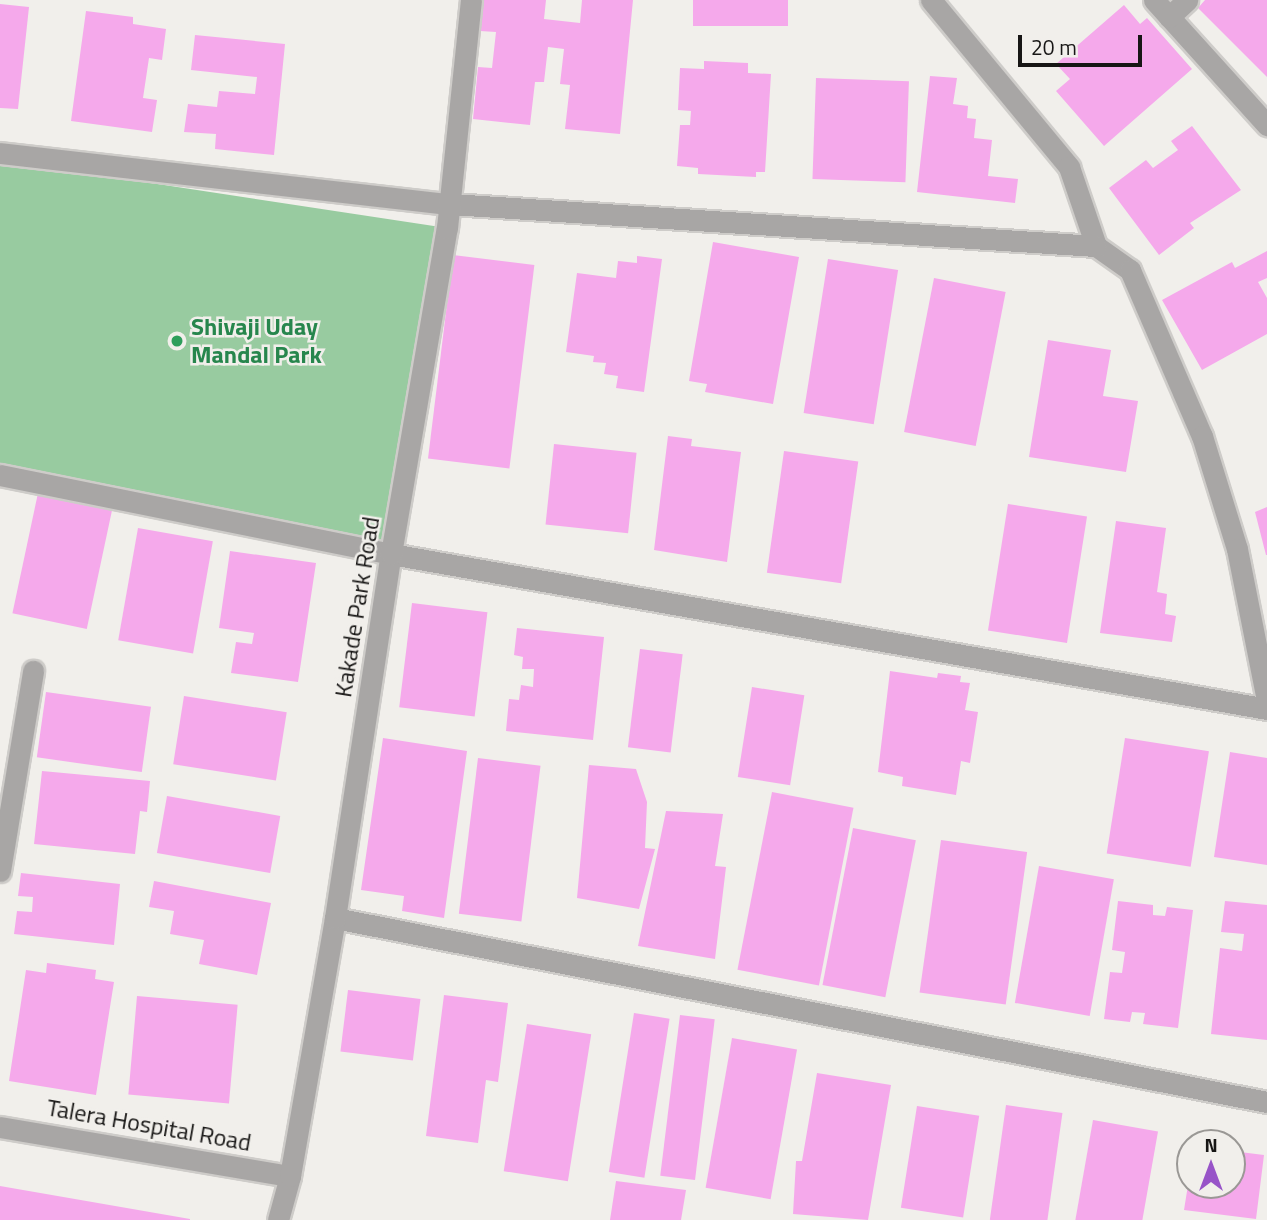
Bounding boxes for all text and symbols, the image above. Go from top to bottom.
scale bar [1022,21,1146,65]
text: 20 m [1031,31,1077,63]
place label: Shivaji Uday Mandal Park [191,313,322,369]
marker: Shivaji Uday Mandal Park [169,333,185,349]
street label: Kakade Park Road [329,515,385,699]
street label: Talera Hospital Road [45,1093,253,1157]
north arrow [1176,1129,1246,1199]
text: N [1204,1130,1218,1159]

